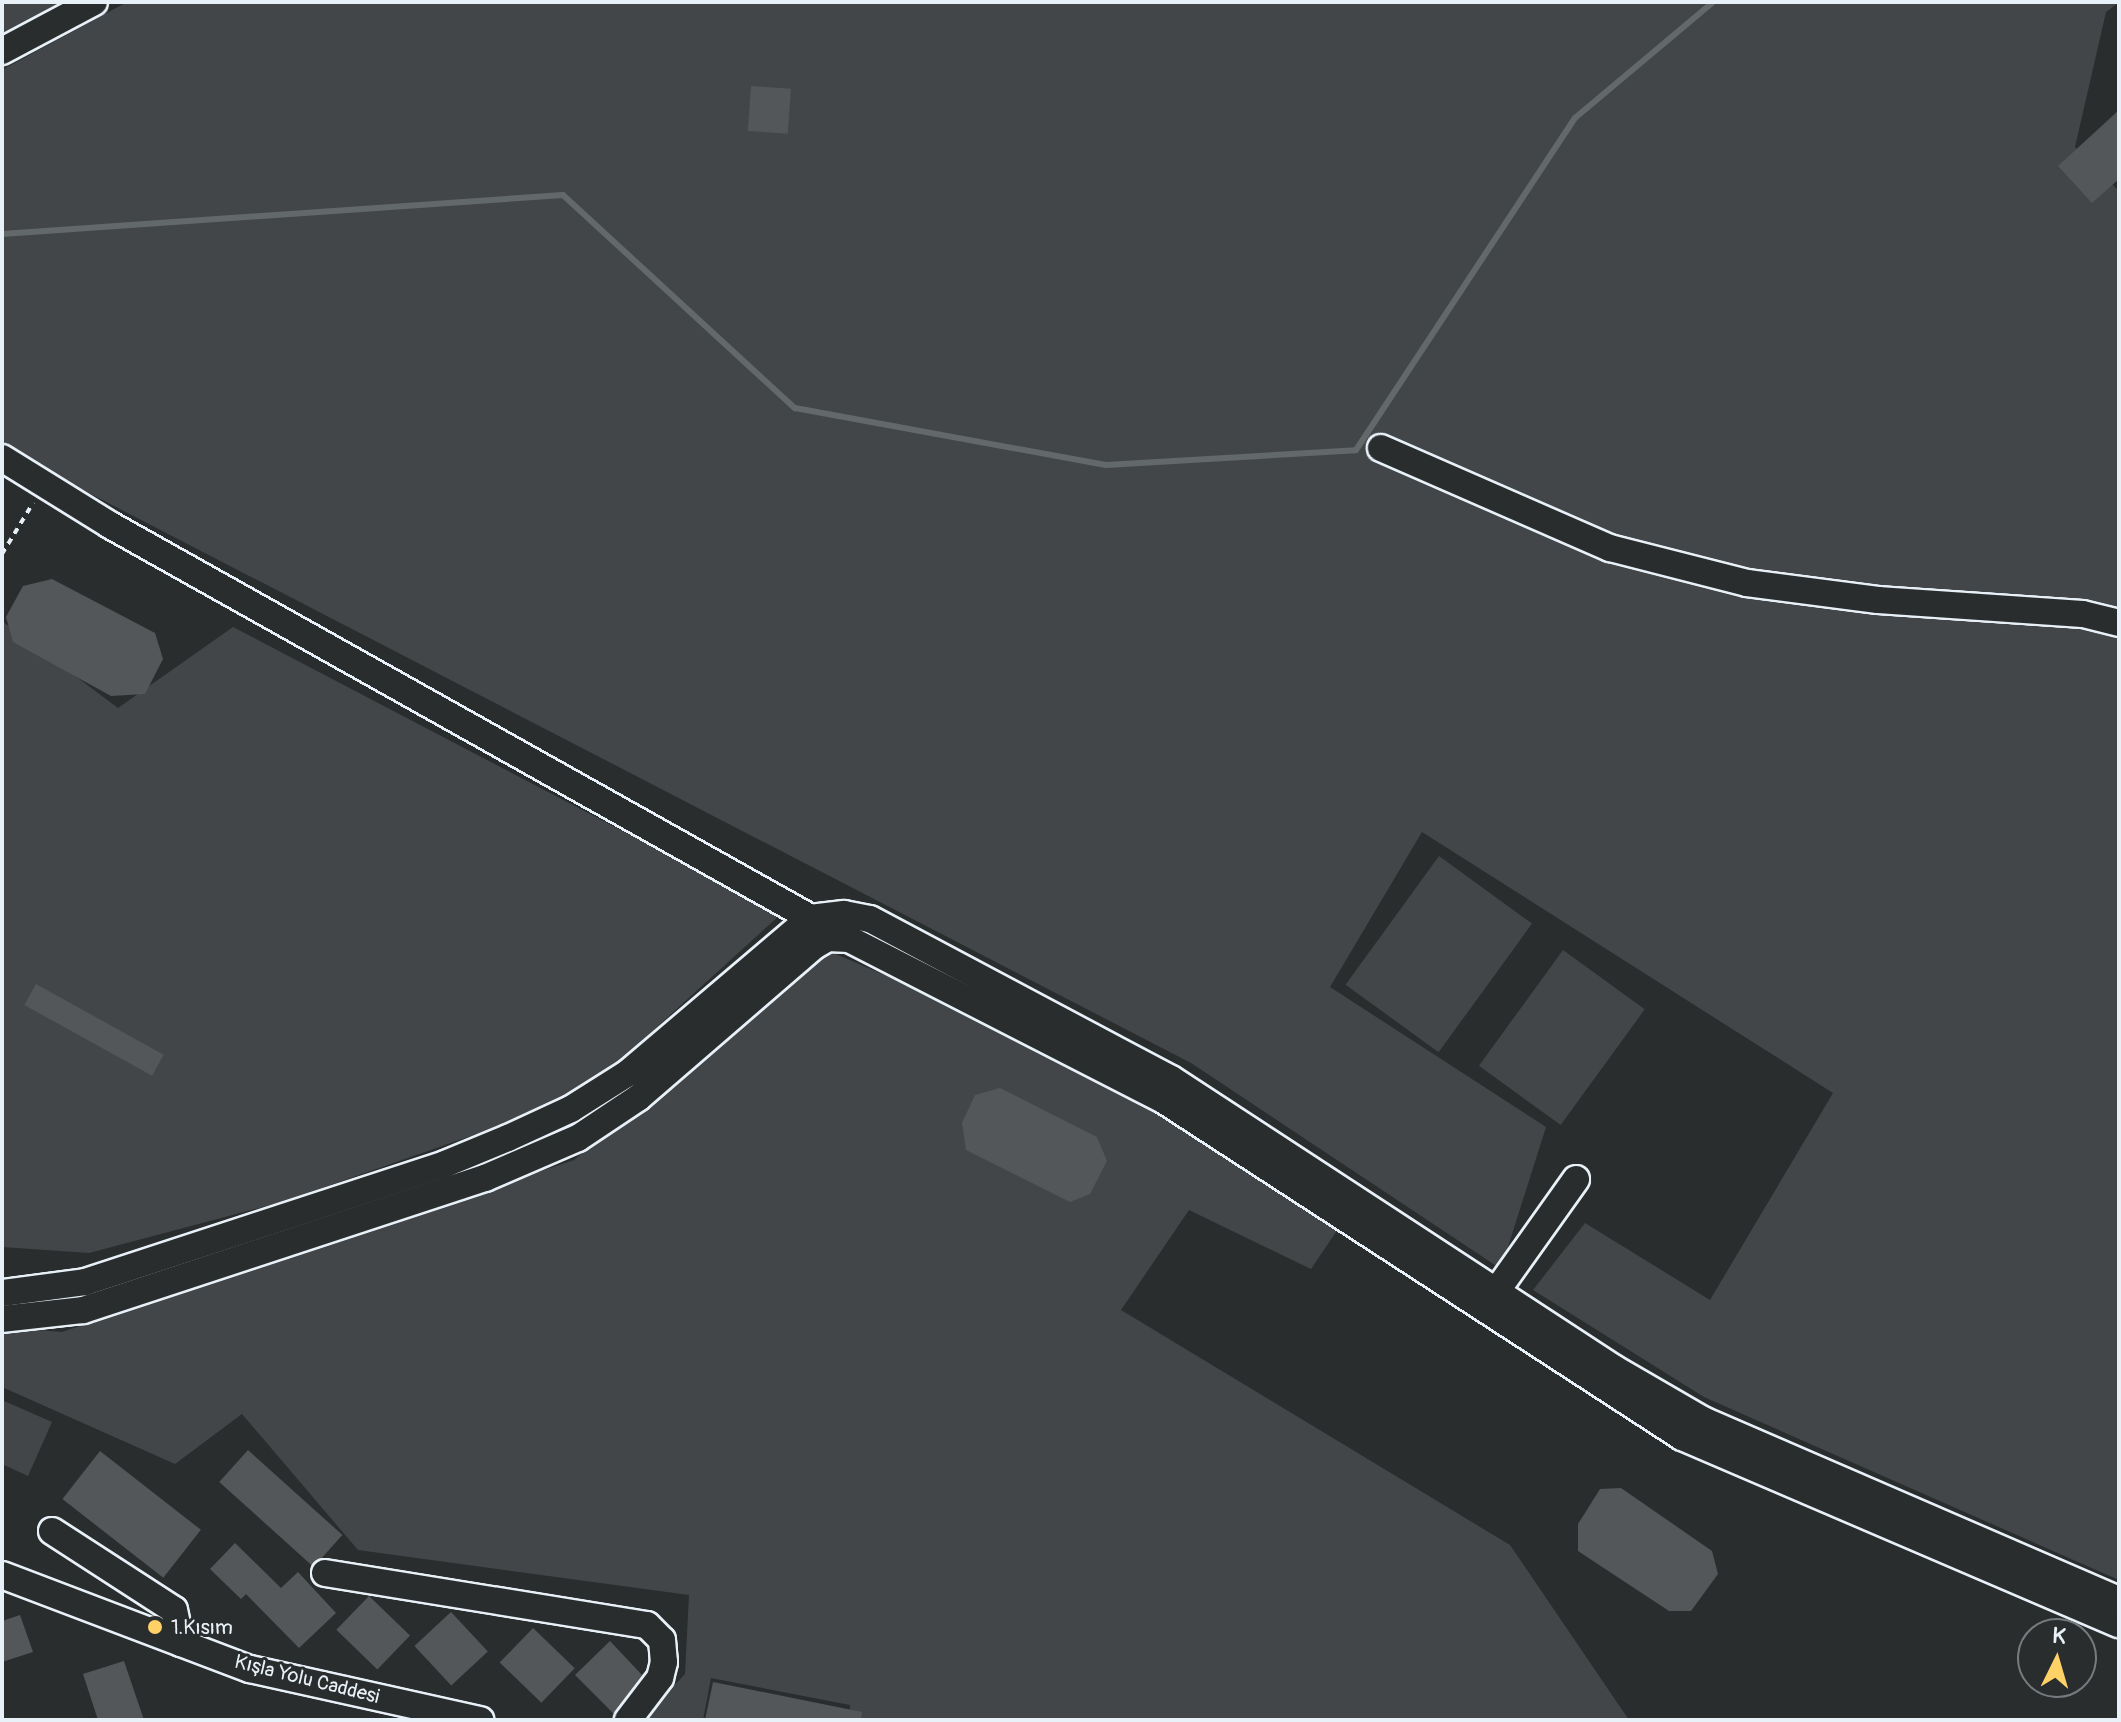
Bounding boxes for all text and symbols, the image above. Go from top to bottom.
place label: 1.Kısım [171,1615,233,1639]
marker: 1.Kısım [146,1618,164,1636]
north arrow [2017,1618,2097,1698]
text: K [2051,1622,2067,1651]
street label: Kışla Yolu Caddesi [232,1649,382,1709]

